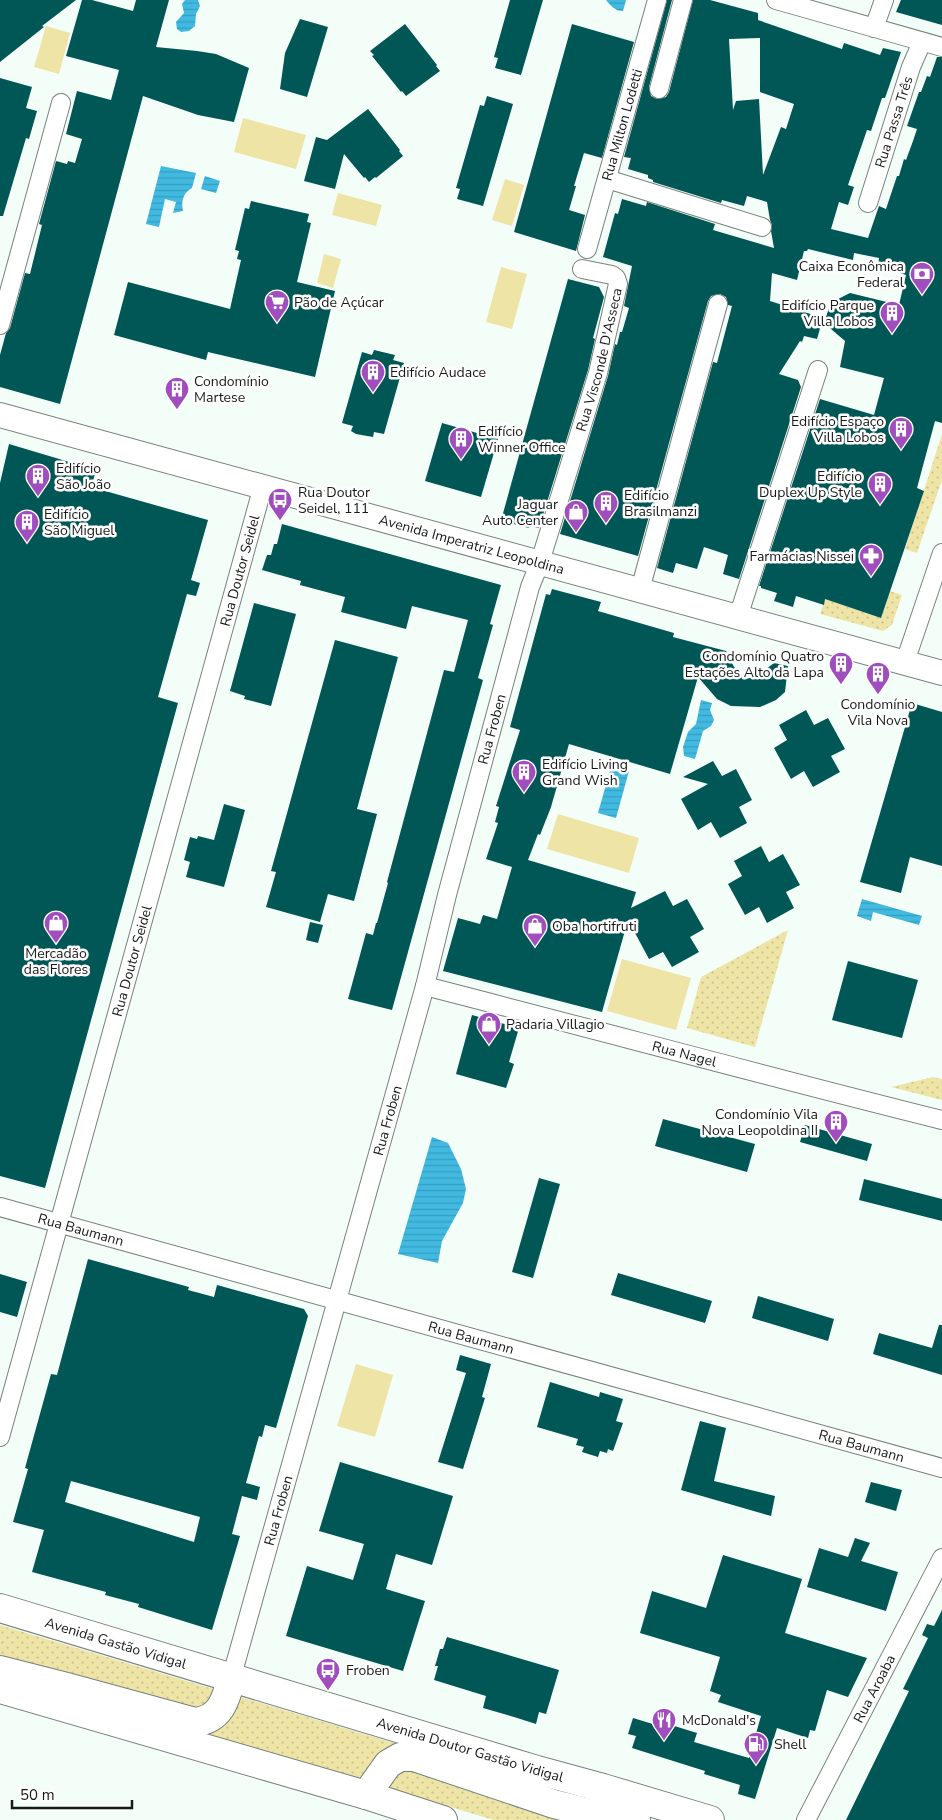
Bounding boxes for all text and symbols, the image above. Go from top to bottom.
street label: Rua Milton Lodetti [597,67,647,183]
street label: Rua Passa Três [870,73,917,170]
place label: Caixa Econômica Federal [799,257,905,292]
bank icon: Caixa Econômica Federal [909,261,935,295]
street label: Rua Visconde D'Asseca [571,286,626,434]
supermarket icon: Pão de Açúcar [264,289,290,323]
place label: Pão de Açúcar [294,293,384,312]
place label: Edifício Parque Villa Lobos [781,296,874,331]
building icon: Edifício Parque Villa Lobos [879,300,905,334]
building icon: Edifício Audace [360,359,386,393]
place label: Edifício Audace [390,363,486,382]
place label: Condomínio Martese [194,372,269,407]
building icon: Condomínio Martese [164,376,190,410]
place label: Edifício Espaço Villa Lobos [791,412,884,447]
building icon: Edifício Espaço Villa Lobos [888,416,914,450]
place label: Edifício Winner Office [478,422,565,457]
building icon: Edifício Winner Office [448,426,474,460]
place label: Edifício São João [56,459,111,494]
building icon: Edifício São João [25,463,51,497]
place label: Edifício Duplex Up Style [759,467,862,502]
building icon: Edifício Duplex Up Style [867,471,893,505]
place label: Rua Doutor Seidel, 111 [298,483,370,518]
place label: Edifício Brasilmanzi [624,486,697,521]
bus stop icon: Rua Doutor Seidel, 111 [267,487,293,521]
building icon: Edifício Brasilmanzi [593,490,619,524]
place label: Jaguar Auto Center [482,495,558,530]
shop icon: Jaguar Auto Center [563,499,589,533]
place label: Edifício São Miguel [44,505,115,540]
building icon: Edifício São Miguel [14,509,40,543]
street label: Avenida Imperatriz Leopoldina [377,510,566,579]
street label: Rua Doutor Seidel [215,512,264,628]
pharmacy icon: Farmácias Nissei [858,543,884,577]
place label: Farmácias Nissei [750,547,854,566]
place label: Condomínio Quatro Estações Alto da Lapa [685,647,824,682]
building icon: Condomínio Quatro Estações Alto da Lapa [828,651,854,685]
building icon: Condomínio Vila Nova [865,661,891,695]
street label: Rua Froben [473,692,510,766]
place label: Condomínio Vila Nova [841,695,916,730]
place label: Edifício Living Grand Wish [542,755,628,790]
building icon: Edifício Living Grand Wish [511,759,537,793]
street label: Rua Doutor Seidel [107,902,156,1019]
shop icon: Mercadão das Flores [43,910,69,944]
shop icon: Oba hortifruti [522,913,548,947]
place label: Oba hortifruti [552,917,637,936]
place label: Mercadão das Flores [24,944,89,979]
shop icon: Padaria Villagio [476,1011,502,1045]
place label: Padaria Villagio [506,1015,605,1034]
street label: Rua Nagel [650,1036,719,1071]
street label: Rua Froben [368,1083,406,1158]
place label: Condomínio Vila Nova Leopoldina II [702,1105,818,1140]
building icon: Condomínio Vila Nova Leopoldina II [823,1109,849,1143]
street label: Rua Baumann [36,1208,126,1250]
street label: Rua Baumann [426,1317,516,1359]
street label: Rua Baumann [816,1425,907,1467]
street label: Rua Froben [259,1473,297,1548]
street label: Avenida Gastão Vidigal [43,1613,190,1674]
street label: Rua Aroaba [849,1651,900,1726]
bus stop icon: Froben [315,1657,341,1691]
place label: Froben [346,1661,390,1680]
restaurant icon: McDonald's [651,1707,677,1741]
place label: McDonald's [682,1711,756,1730]
street label: Avenida Doutor Gastão Vidigal [374,1713,567,1787]
fuel station icon: Shell [743,1731,769,1765]
place label: Shell [774,1735,807,1754]
scale bar [12,1778,132,1810]
text: 50 m [20,1785,55,1805]

